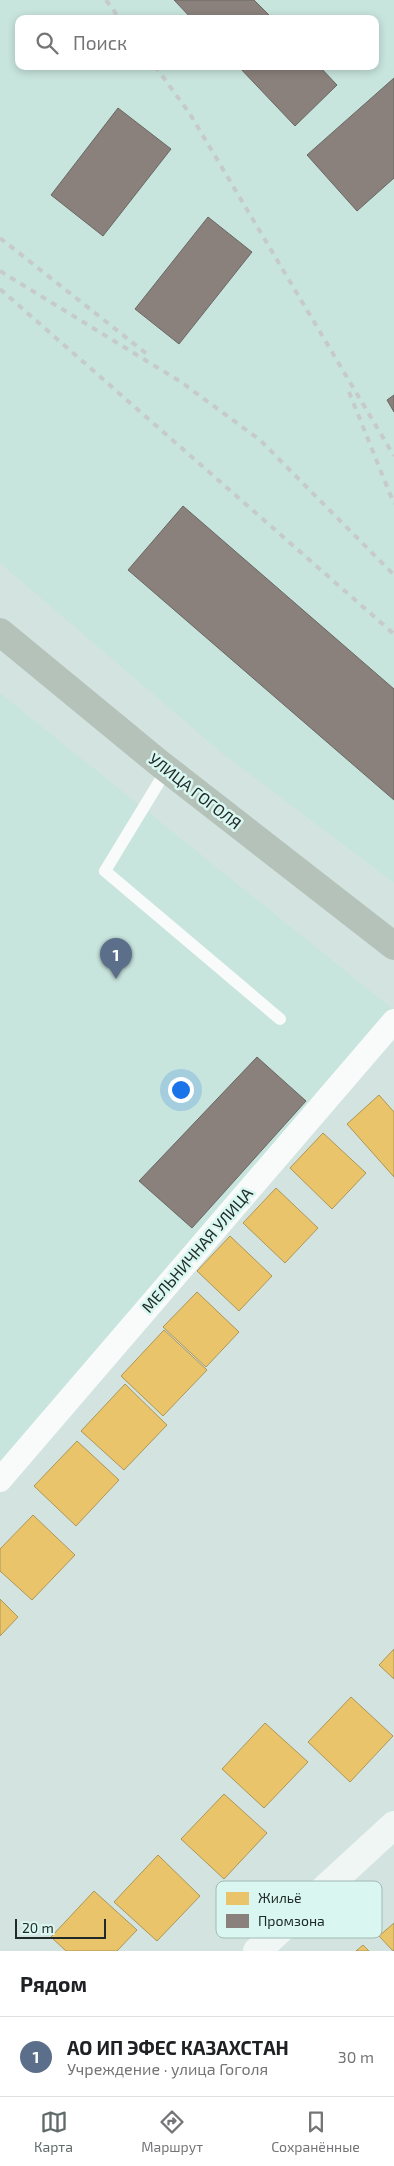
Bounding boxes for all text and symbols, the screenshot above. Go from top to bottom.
search box [15,15,379,70]
icon: search [33,29,61,57]
text: Поиск [73,31,127,54]
street label: УЛИЦА ГОГОЛЯ [145,749,245,833]
pin: 1 [100,938,132,979]
your location [168,1077,194,1103]
street label: МЕЛЬНИЧНАЯ УЛИЦА [137,1183,256,1316]
legend [216,1881,382,1938]
text: Жильё [258,1889,302,1906]
text: Промзона [258,1912,325,1929]
scale bar [15,1916,106,1939]
text: 20 m [22,1919,54,1936]
text: Рядом [20,1971,87,1996]
text: АО ИП ЭФЕС КАЗАХСТАН [67,2036,289,2059]
text: 1 [33,2047,39,2066]
text: 30 m [338,2047,374,2066]
text: Учреждение · улица Гоголя [67,2059,268,2078]
tab: Карта [34,2108,73,2155]
tab: Маршрут [141,2108,203,2155]
tab: Сохранённые [271,2108,360,2155]

